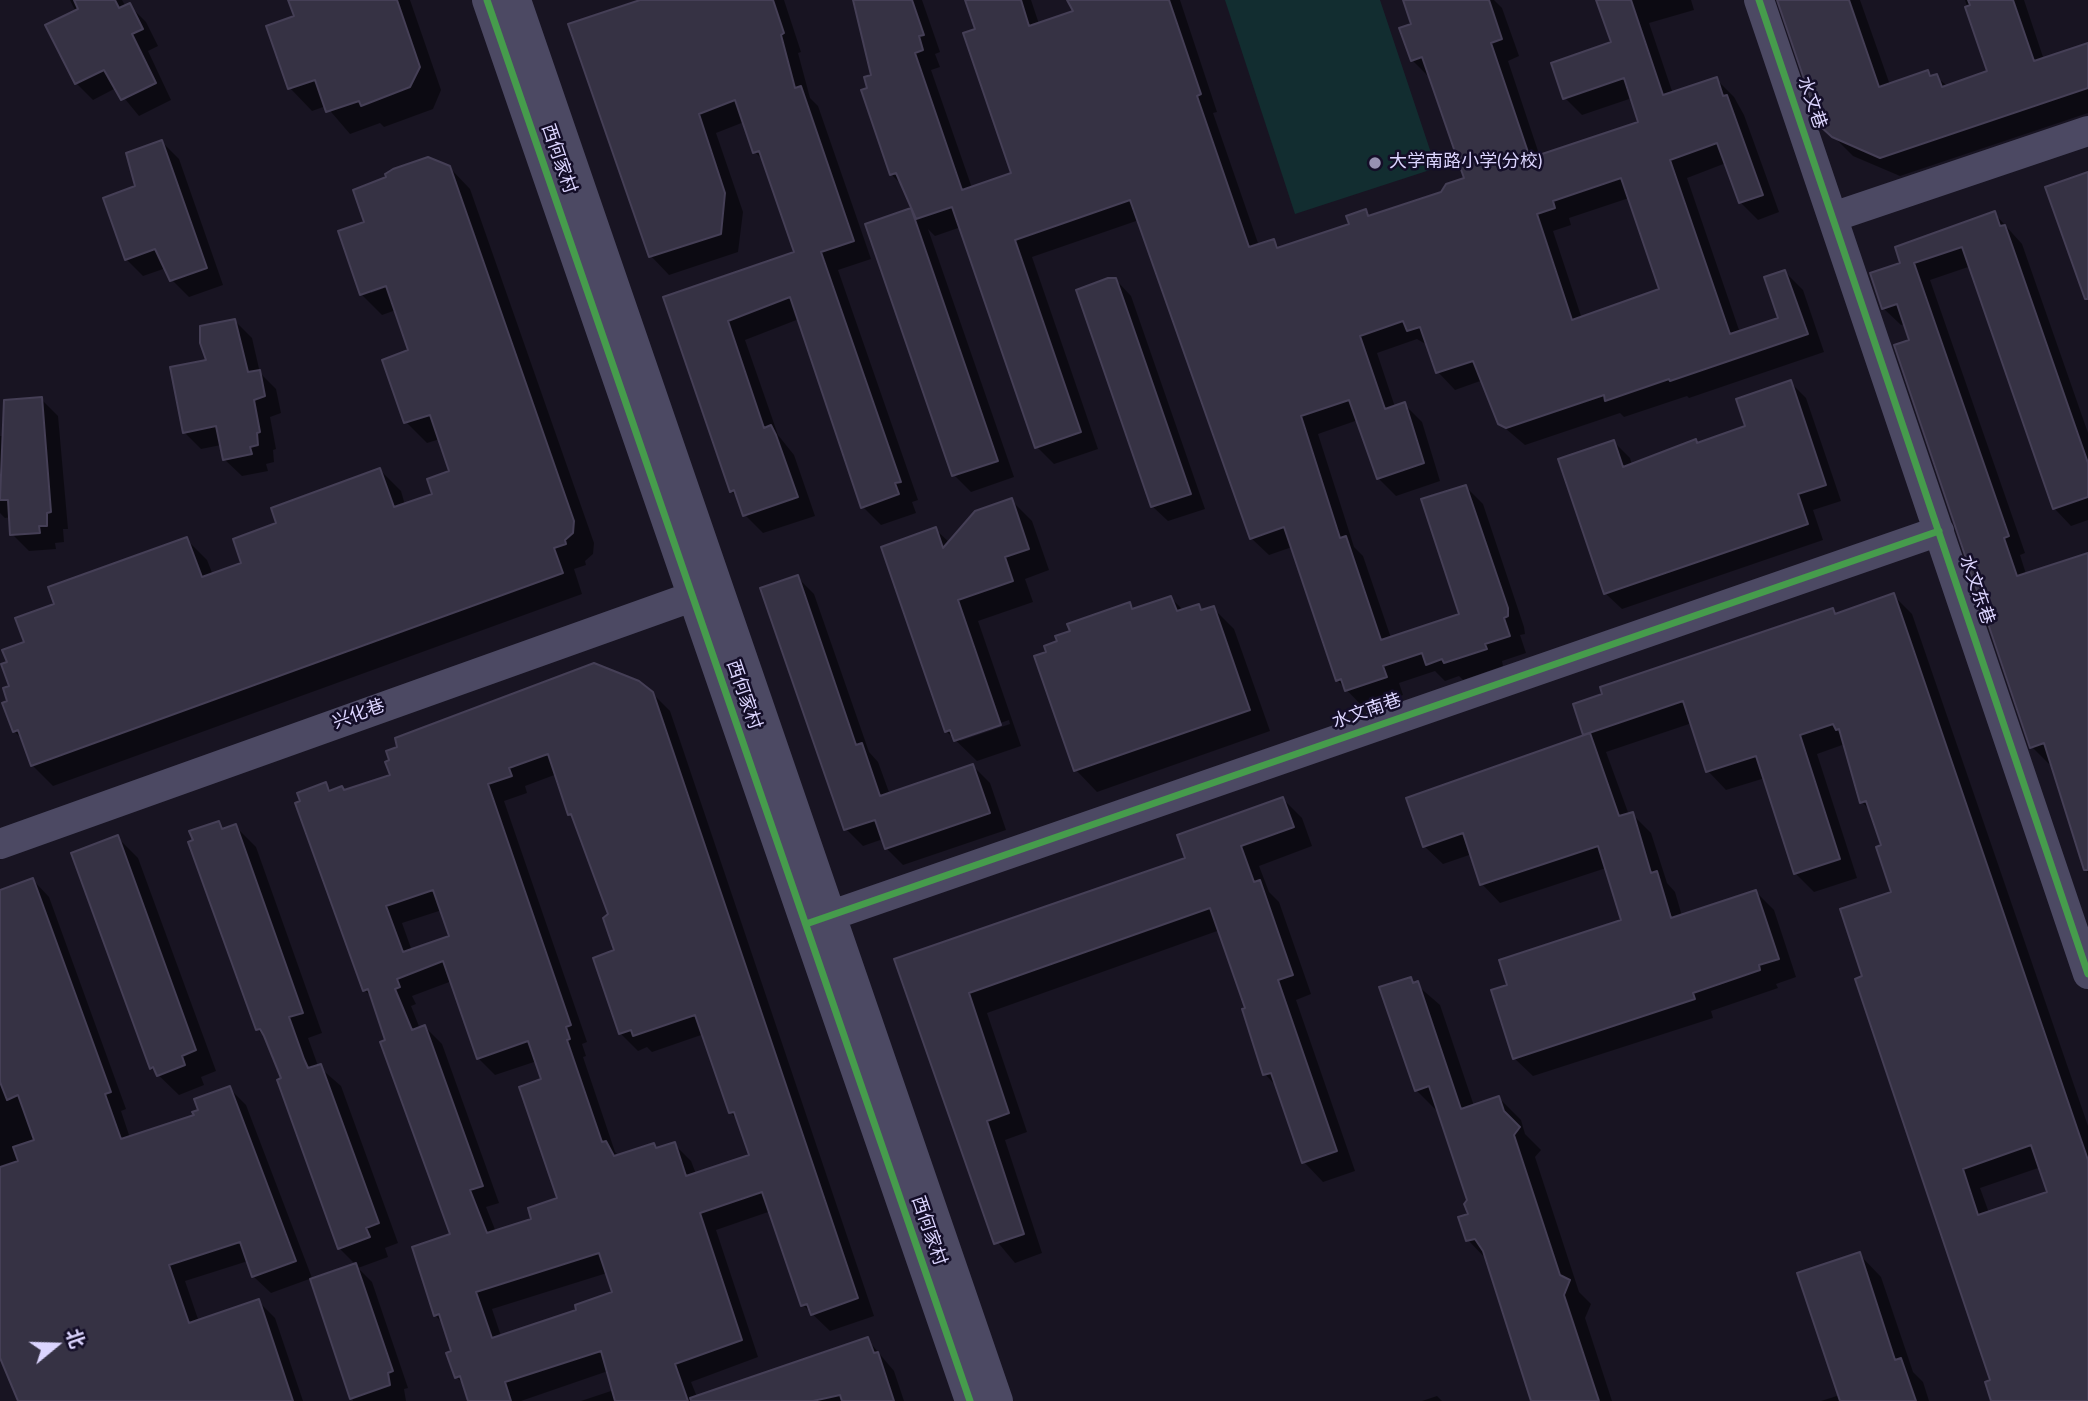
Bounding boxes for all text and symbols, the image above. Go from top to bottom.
street label: 水文巷 [1792,74,1830,132]
street label: 西何家村 [536,121,580,197]
place label: 大学南路小学(分校) [1389,152,1543,174]
marker: 大学南路小学(分校) [1367,155,1383,171]
street label: 水文东巷 [1954,552,1998,628]
street label: 西何家村 [721,657,765,733]
street label: 水文南巷 [1329,690,1405,734]
street label: 兴化巷 [330,696,388,734]
street label: 西何家村 [906,1193,950,1269]
north arrow [21,1310,91,1380]
text: 北 [60,1324,93,1352]

